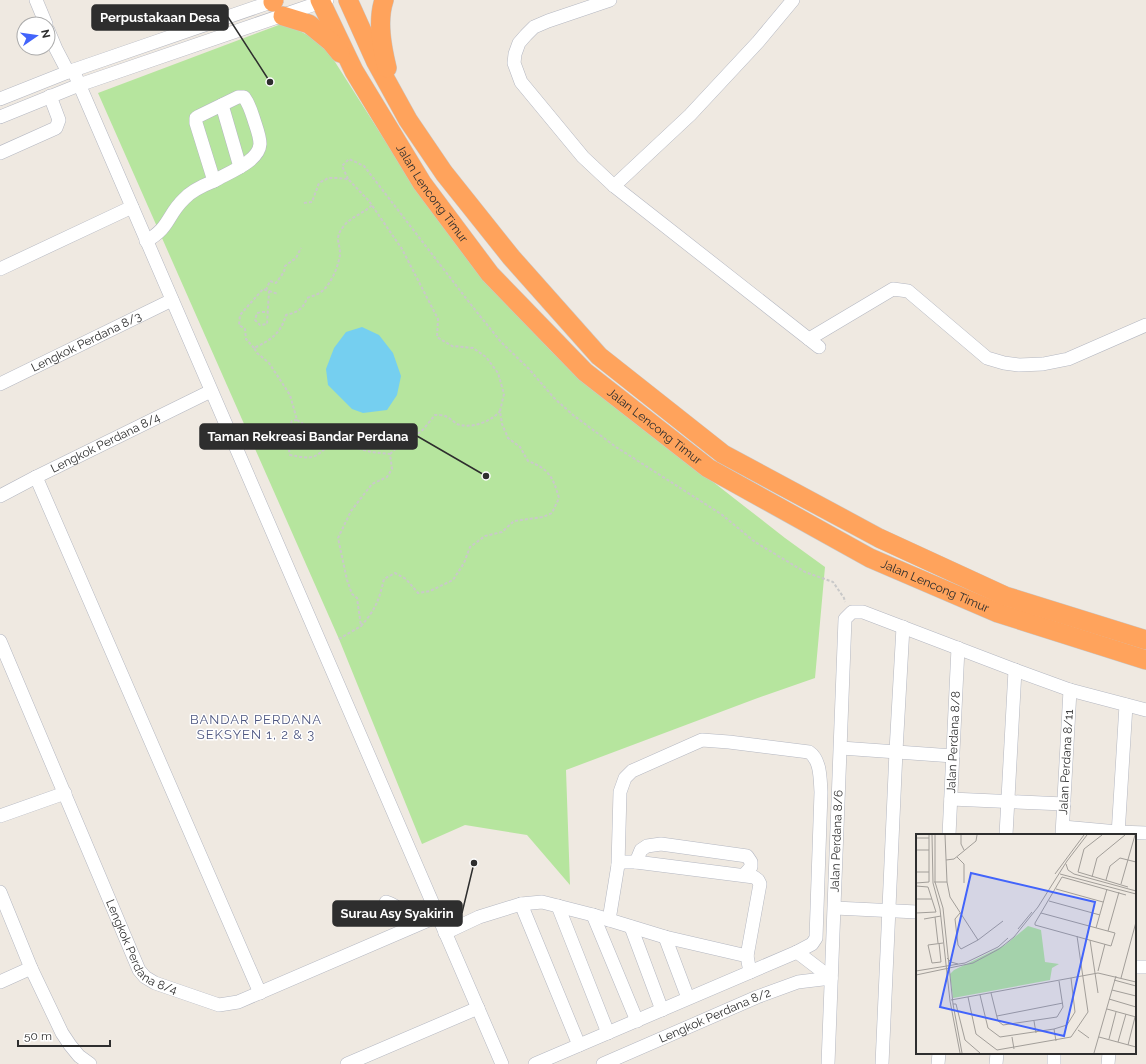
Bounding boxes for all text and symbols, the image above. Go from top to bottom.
callout: Perpustakaan Desa [92,5,228,30]
text: Perpustakaan Desa [100,10,221,25]
north arrow [16,16,56,56]
text: N [38,28,53,39]
street label: Jalan Lencong Timur [393,142,471,246]
street label: Lengkok Perdana 8/3 [29,309,143,375]
street label: Jalan Lencong Timur [604,385,705,468]
street label: Lengkok Perdana 8/4 [48,410,163,476]
callout: Taman Rekreasi Bandar Perdana [200,424,417,449]
text: Taman Rekreasi Bandar Perdana [207,429,409,444]
street label: Jalan Lencong Timur [879,557,992,616]
street label: Jalan Perdana 8/8 [944,691,963,794]
street label: Jalan Perdana 8/11 [1056,709,1076,815]
district label: BANDAR PERDANA SEKSYEN 1, 2 & 3 [190,712,322,742]
street label: Jalan Perdana 8/6 [828,790,845,893]
inset map [916,834,1136,1054]
street label: Lengkok Perdana 8/4 [103,897,179,997]
callout: Surau Asy Syakirin [333,901,462,926]
text: Surau Asy Syakirin [341,906,454,921]
street label: Lengkok Perdana 8/2 [657,986,773,1046]
scale bar [18,1022,110,1048]
text: 50 m [24,1029,52,1043]

